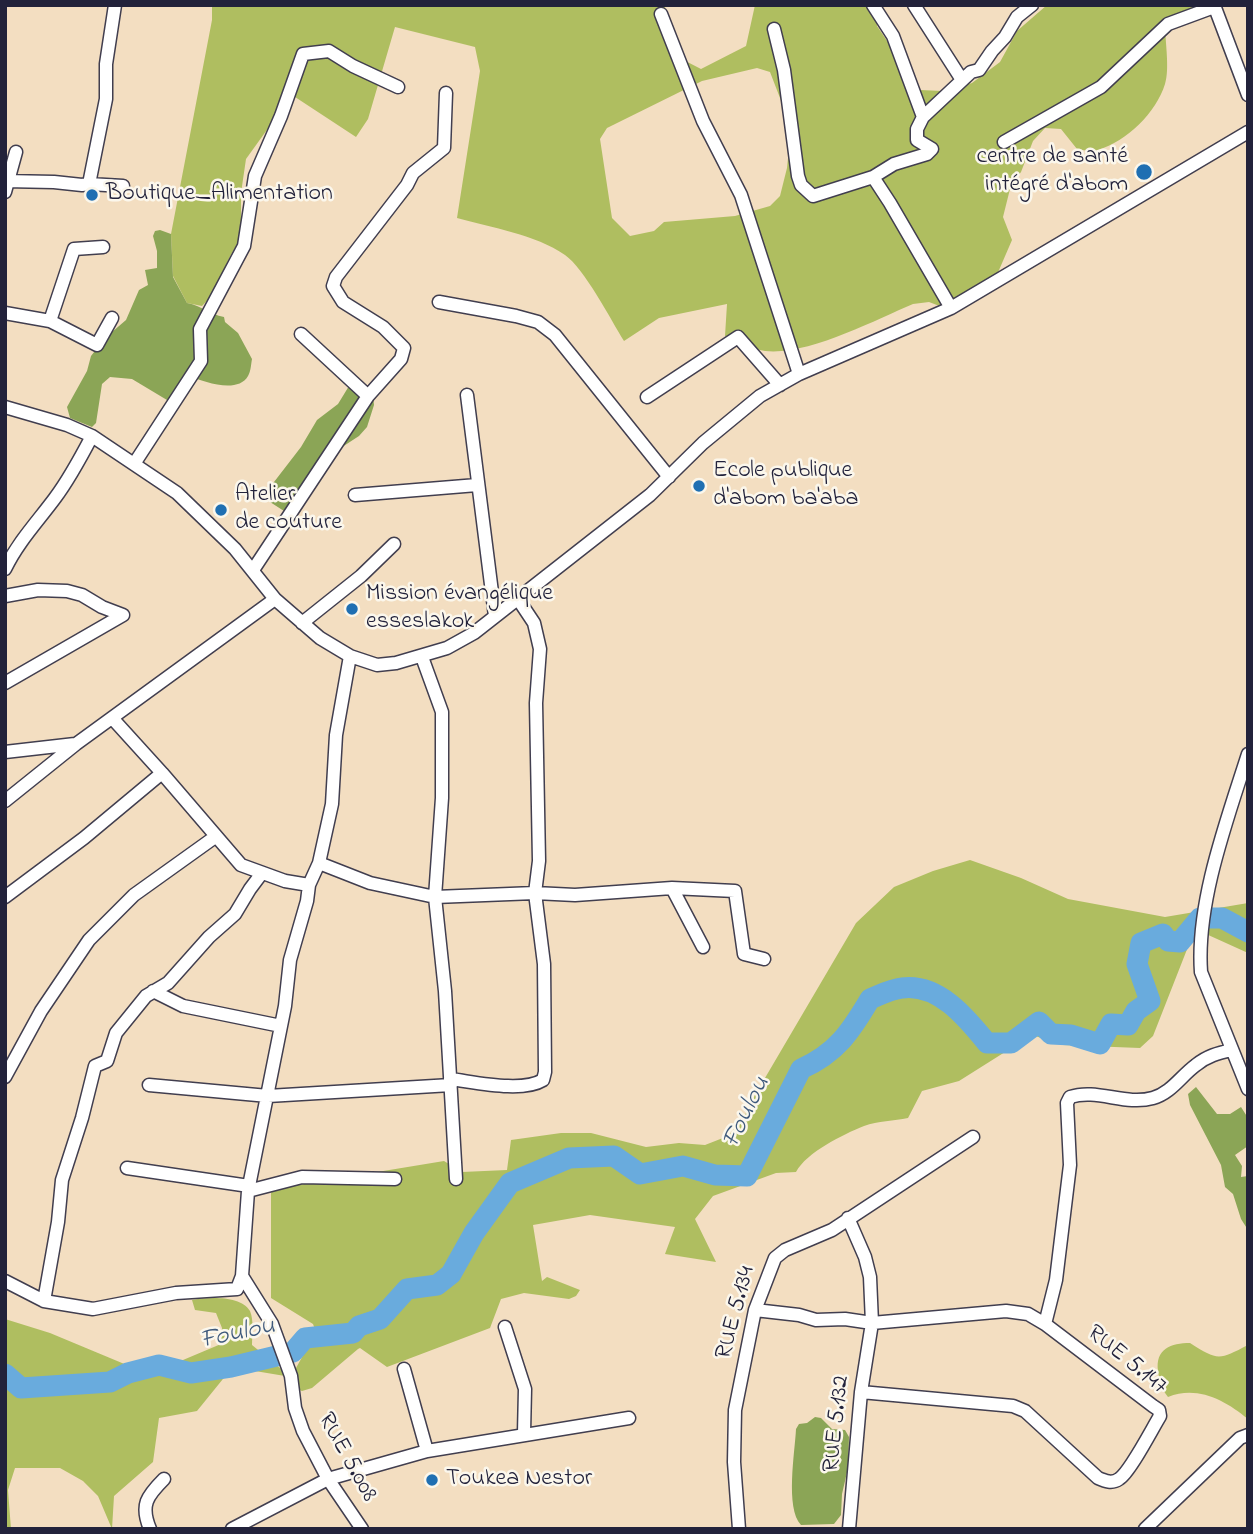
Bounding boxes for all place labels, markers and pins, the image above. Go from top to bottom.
place label: centre de santé intégré d'abom [976,144,1128,200]
marker: centre de santé intégré d'abom [1134,162,1154,182]
place label: Boutique_Alimentation [106,181,333,209]
marker: Boutique_Alimentation [84,187,100,203]
place label: Ecole publique d'abom ba'aba [713,458,858,514]
marker: Ecole publique d'abom ba'aba [691,478,707,494]
place label: Atelier de couture [235,482,342,538]
marker: Atelier de couture [213,502,229,518]
place label: Mission évangélique esseslakok [366,581,553,637]
marker: Mission évangélique esseslakok [344,601,360,617]
place label: Toukea Nestor [446,1466,592,1494]
marker: Toukea Nestor [424,1472,440,1488]

